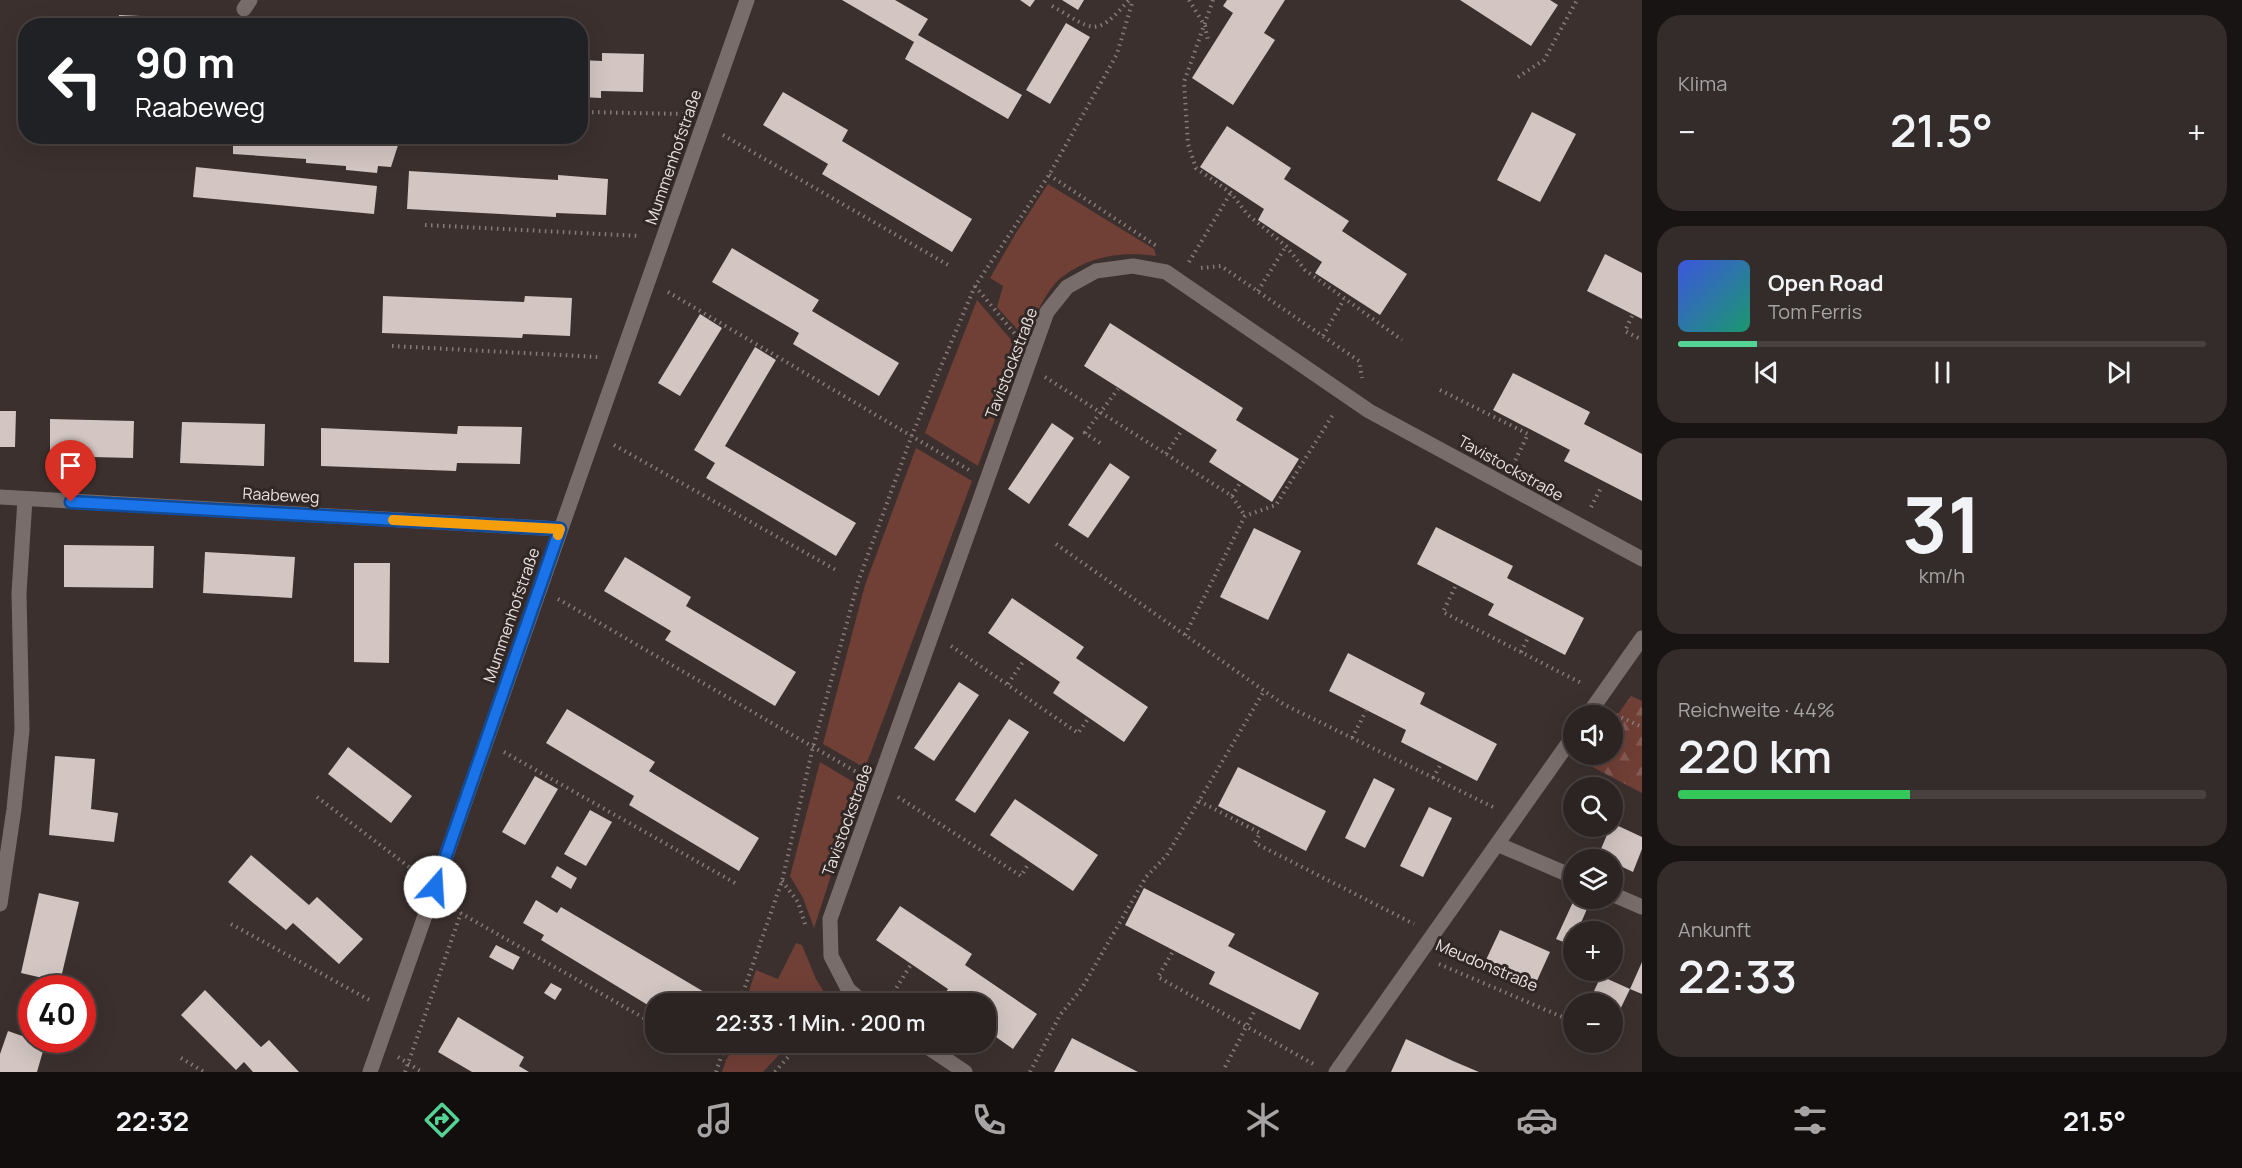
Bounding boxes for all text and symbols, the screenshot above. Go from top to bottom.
text: 90 m [135,33,235,91]
icon: left [36,42,114,120]
text: Klima [1678,70,1727,97]
street label: Mummenhofstraße [640,87,706,227]
text: Raabeweg [135,88,265,125]
text: 21.5° [1890,99,1993,161]
text: − [1678,109,1696,154]
text: + [2187,109,2206,154]
text: Open Road [1768,268,1883,298]
text: Tom Ferris [1768,298,1862,325]
street label: Tavistockstraße [980,304,1042,422]
icon: previous [1750,356,1783,389]
icon: pause [1926,356,1959,389]
icon: next [2102,356,2135,389]
street label: Tavistockstraße [1454,430,1568,506]
pin [45,440,96,502]
icon: arrive [54,449,87,482]
text: 31 [1902,470,1982,576]
street label: Raabeweg [242,482,320,508]
street label: Mummenhofstraße [478,545,544,685]
text: km/h [1919,562,1965,589]
text: Reichweite · 44% [1678,696,1835,723]
map controls [1563,705,1623,1053]
button: sound [1563,705,1623,765]
text: 220 km [1678,725,1832,787]
street label: Tavistockstraße [817,761,877,879]
button: search [1563,777,1623,837]
button: layers [1563,849,1623,909]
position arrow [403,855,467,919]
text: Ankunft [1678,916,1751,943]
button: + [1563,921,1623,981]
street label: Meudonstraße [1433,934,1541,996]
text: 22:33 [1678,945,1797,1007]
speed limit sign: 40 [18,975,96,1053]
button: − [1563,993,1623,1053]
text: 22:33 · 1 Min. · 200 m [716,1008,925,1038]
icon: directions [421,1099,463,1141]
icon: music [694,1099,736,1141]
icon: phone [968,1099,1010,1141]
icon: climate [1242,1099,1284,1141]
icon: car [1516,1099,1558,1141]
icon: filters [1789,1099,1831,1141]
text: 22:32 [116,1102,189,1139]
text: 21.5° [2063,1102,2126,1139]

